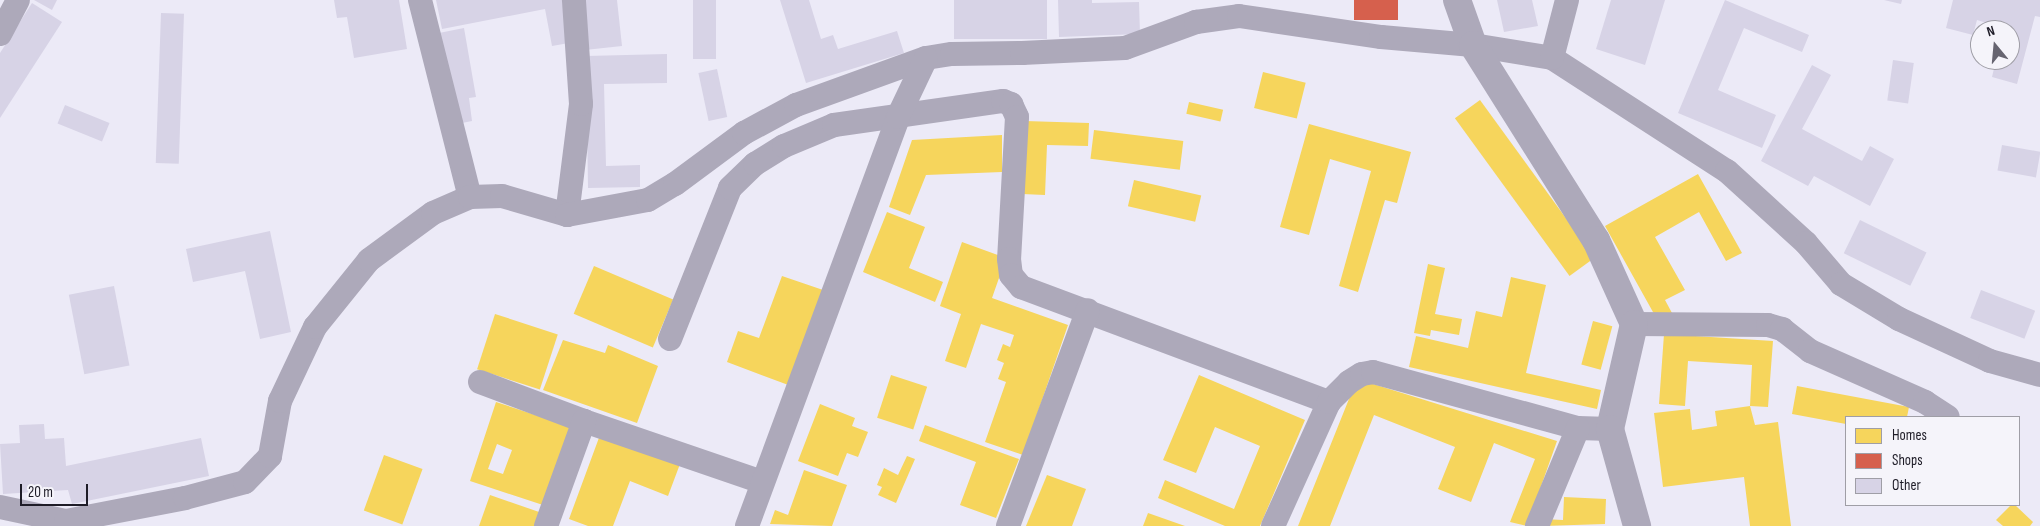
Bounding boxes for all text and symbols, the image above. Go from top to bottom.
north arrow [1970,20,2020,70]
text: N [1985,22,1997,40]
legend [1845,416,2020,506]
text: Homes [1892,426,1927,445]
text: Shops [1892,451,1923,470]
scale bar [22,474,90,506]
text: Other [1892,476,1921,495]
text: 20 m [28,483,53,502]

